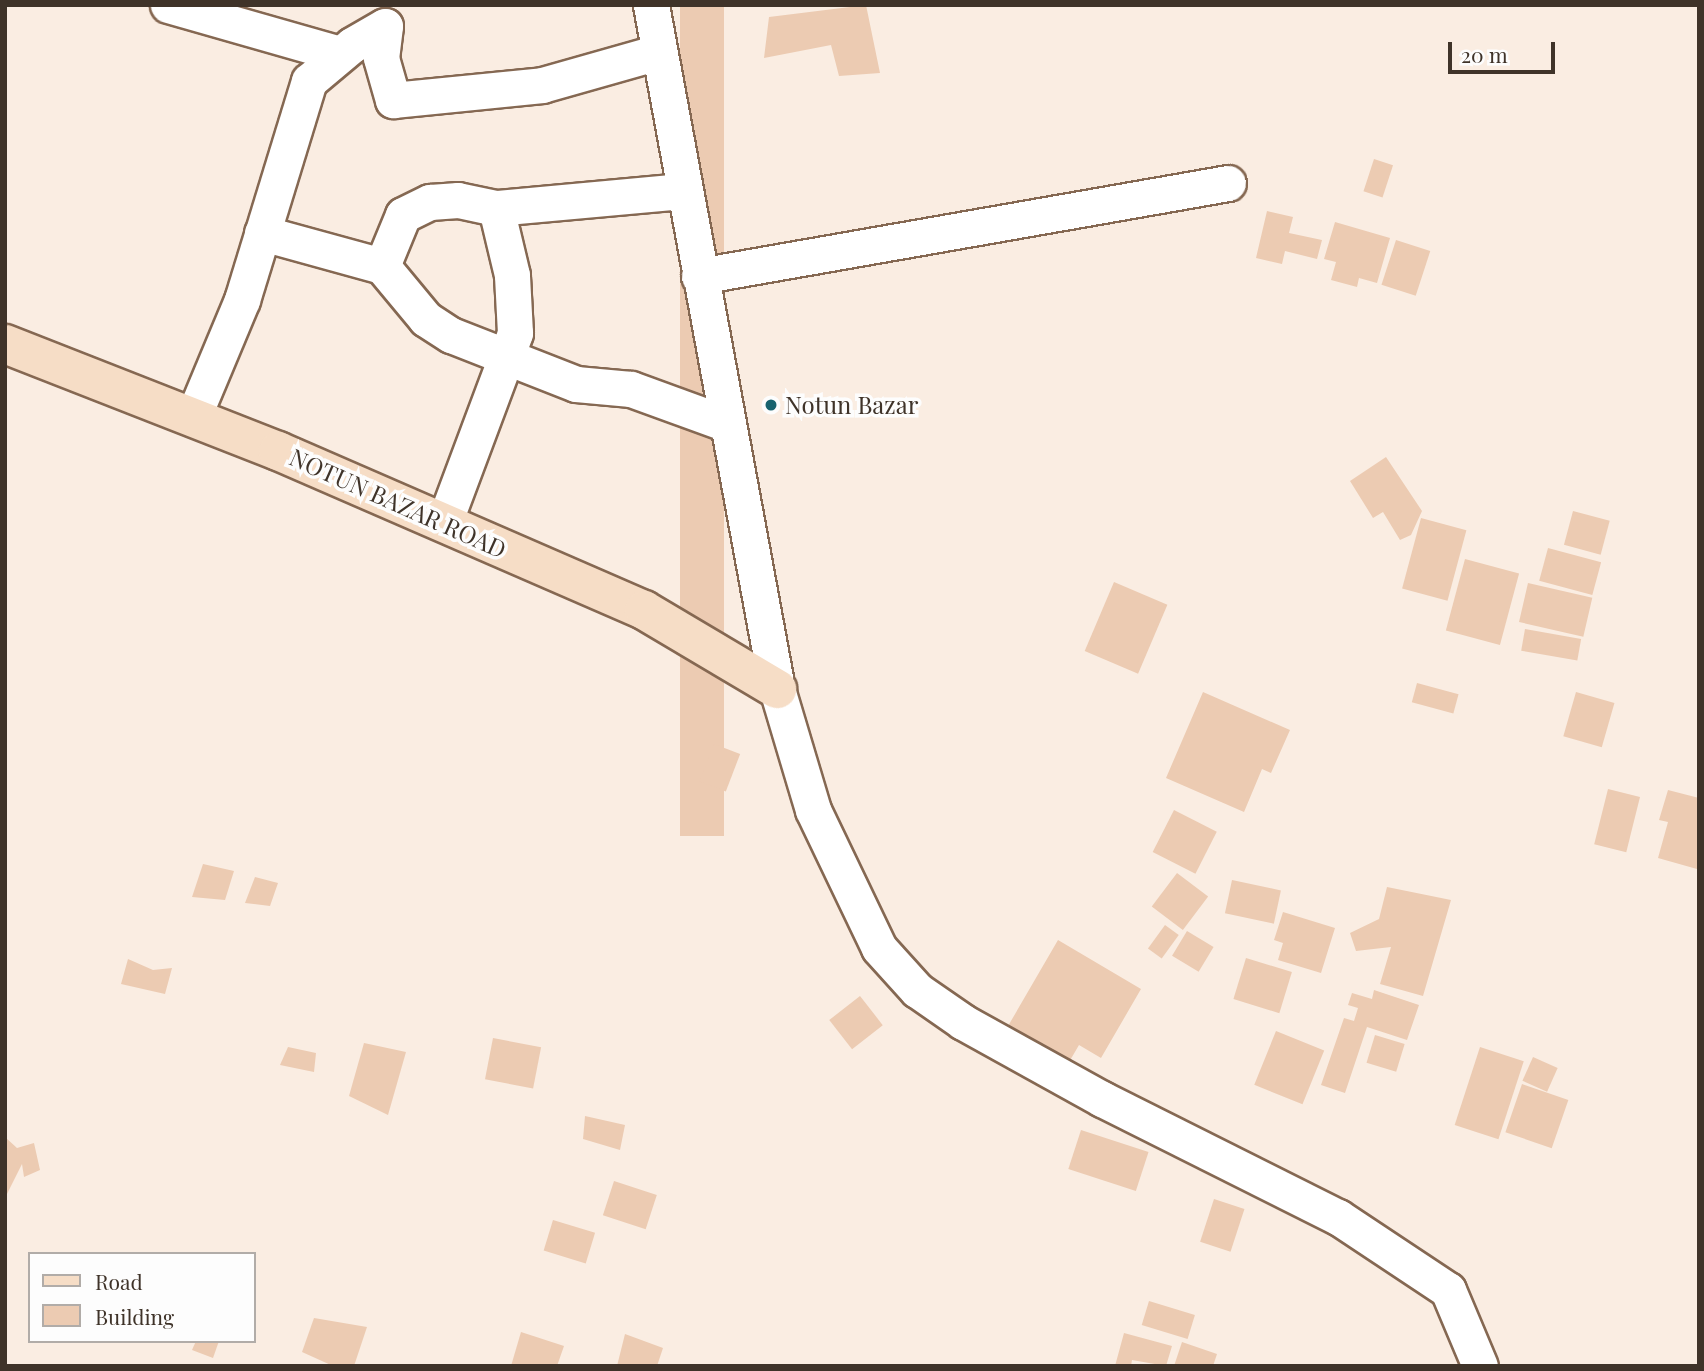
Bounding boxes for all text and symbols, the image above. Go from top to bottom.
scale bar [1452,28,1559,72]
text: 20 m [1461,40,1508,68]
place label: Notun Bazar [785,391,918,419]
marker: Notun Bazar [763,397,779,413]
street label: NOTUN BAZAR ROAD [285,442,511,564]
legend [28,1252,256,1343]
text: Road [95,1267,143,1295]
text: Building [95,1302,174,1330]

